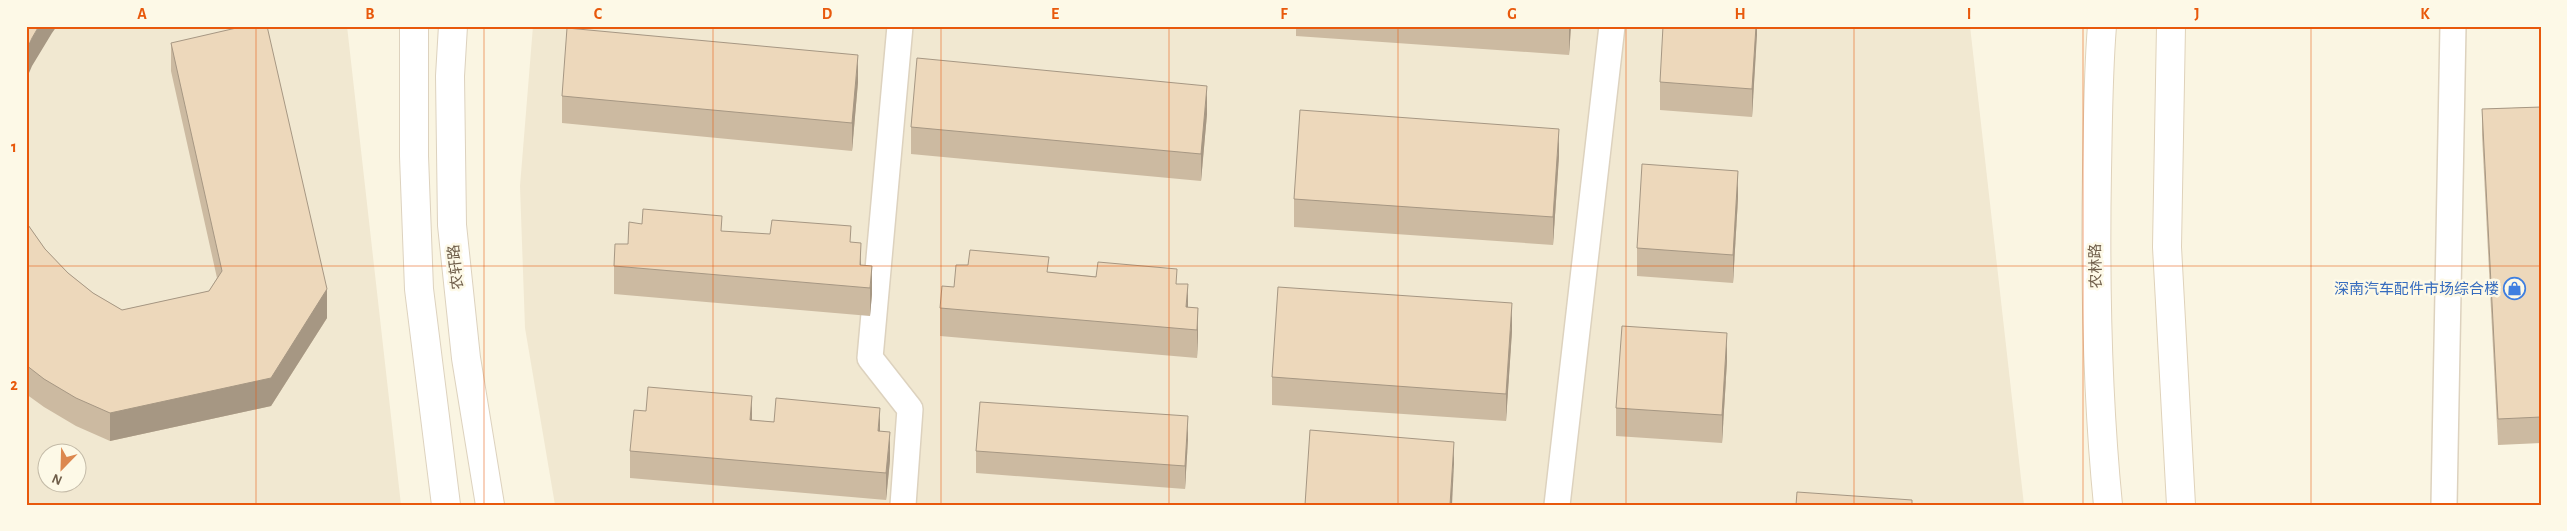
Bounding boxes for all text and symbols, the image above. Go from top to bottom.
text: A [137,6,147,22]
text: B [365,6,375,22]
text: C [594,6,603,22]
text: D [822,6,833,22]
text: E [1051,6,1059,22]
text: F [1280,6,1288,22]
text: G [1507,6,1517,22]
text: H [1734,6,1746,22]
text: I [1967,6,1971,22]
text: J [2194,6,2200,22]
text: K [2420,6,2430,22]
text: 1 [11,139,17,155]
street label: 农林路 [2087,243,2104,289]
street label: 农轩路 [445,244,466,290]
shop icon: 深南汽车配件市场综合楼 [2503,277,2527,301]
place label: 深南汽车配件市场综合楼 [2334,280,2499,297]
text: 2 [10,377,18,393]
north arrow [38,444,88,494]
text: N [50,471,65,487]

